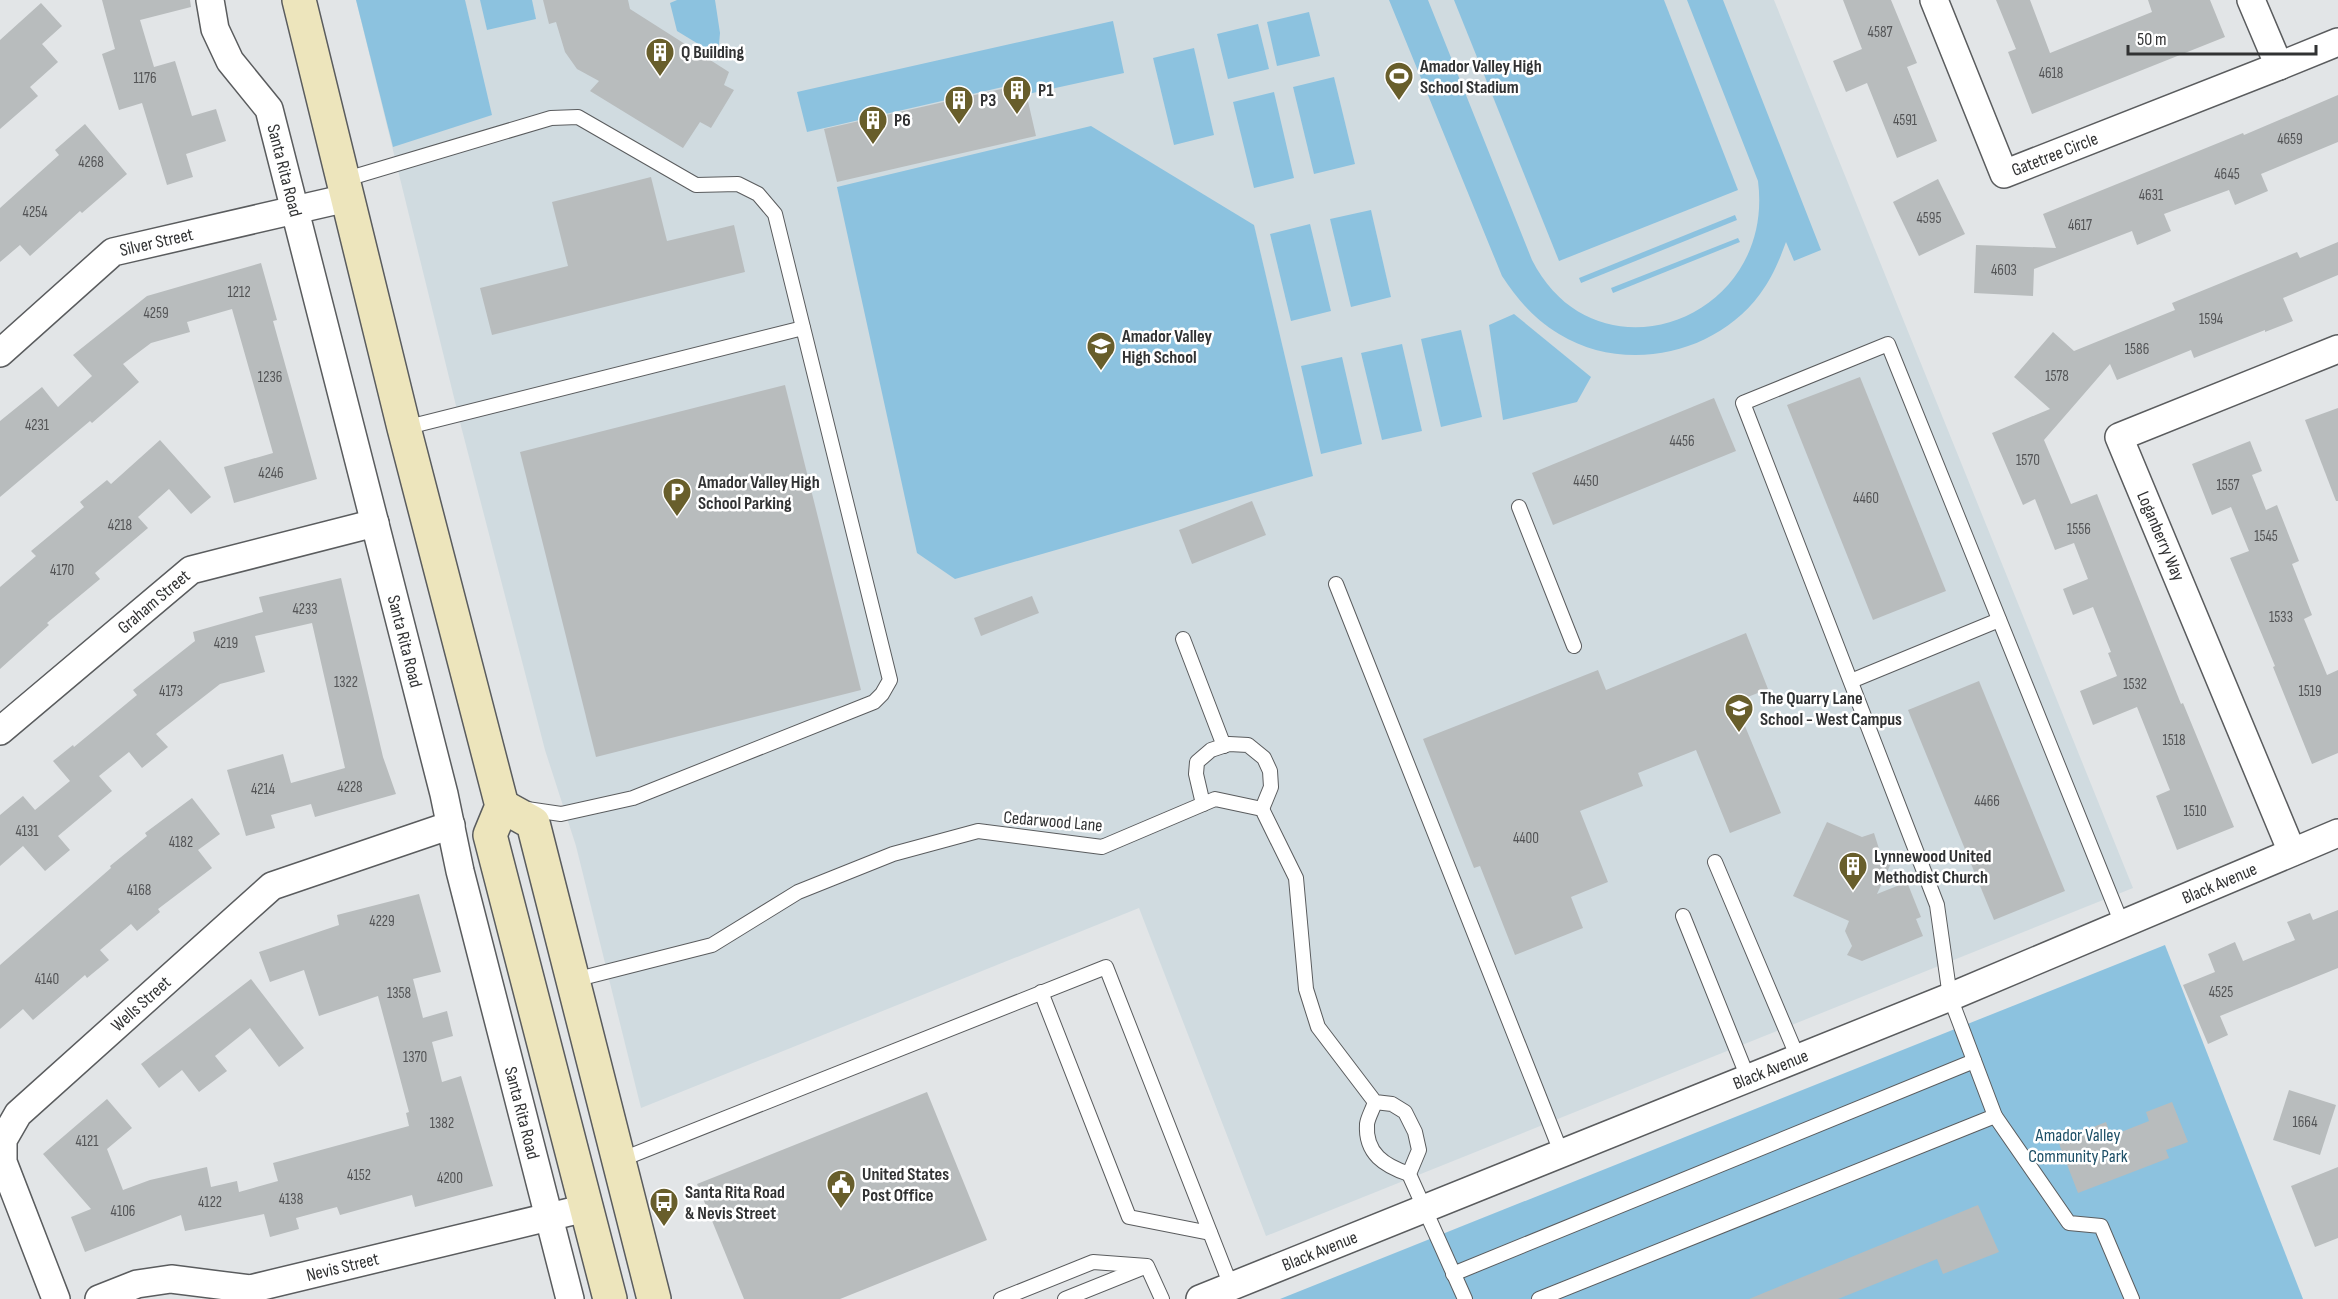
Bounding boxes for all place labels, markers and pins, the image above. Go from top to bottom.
building icon: Q Building [644,36,676,78]
place label: Q Building [681,42,744,63]
place label: Amador Valley High School Stadium [1419,56,1542,98]
sports icon: Amador Valley High School Stadium [1383,60,1415,102]
building icon: P1 [1001,74,1033,116]
place label: P1 [1038,80,1053,101]
building icon: P3 [943,84,975,126]
place label: P3 [980,90,996,111]
building icon: P6 [857,104,889,146]
place label: P6 [894,110,911,131]
place label: Amador Valley High School [1121,326,1213,368]
school or university icon: Amador Valley High School [1085,330,1117,372]
place label: Amador Valley High School Parking [697,472,820,514]
parking icon: Amador Valley High School Parking [661,476,693,518]
place label: The Quarry Lane School - West Campus [1760,688,1902,730]
school or university icon: The Quarry Lane School - West Campus [1723,692,1755,734]
place label: Lynnewood United Methodist Church [1874,846,1991,888]
building icon: Lynnewood United Methodist Church [1837,850,1869,892]
place label: United States Post Office [862,1164,949,1206]
public building icon: United States Post Office [825,1168,857,1210]
place label: Santa Rita Road & Nevis Street [685,1182,785,1224]
bus stop icon: Santa Rita Road & Nevis Street [648,1186,680,1228]

